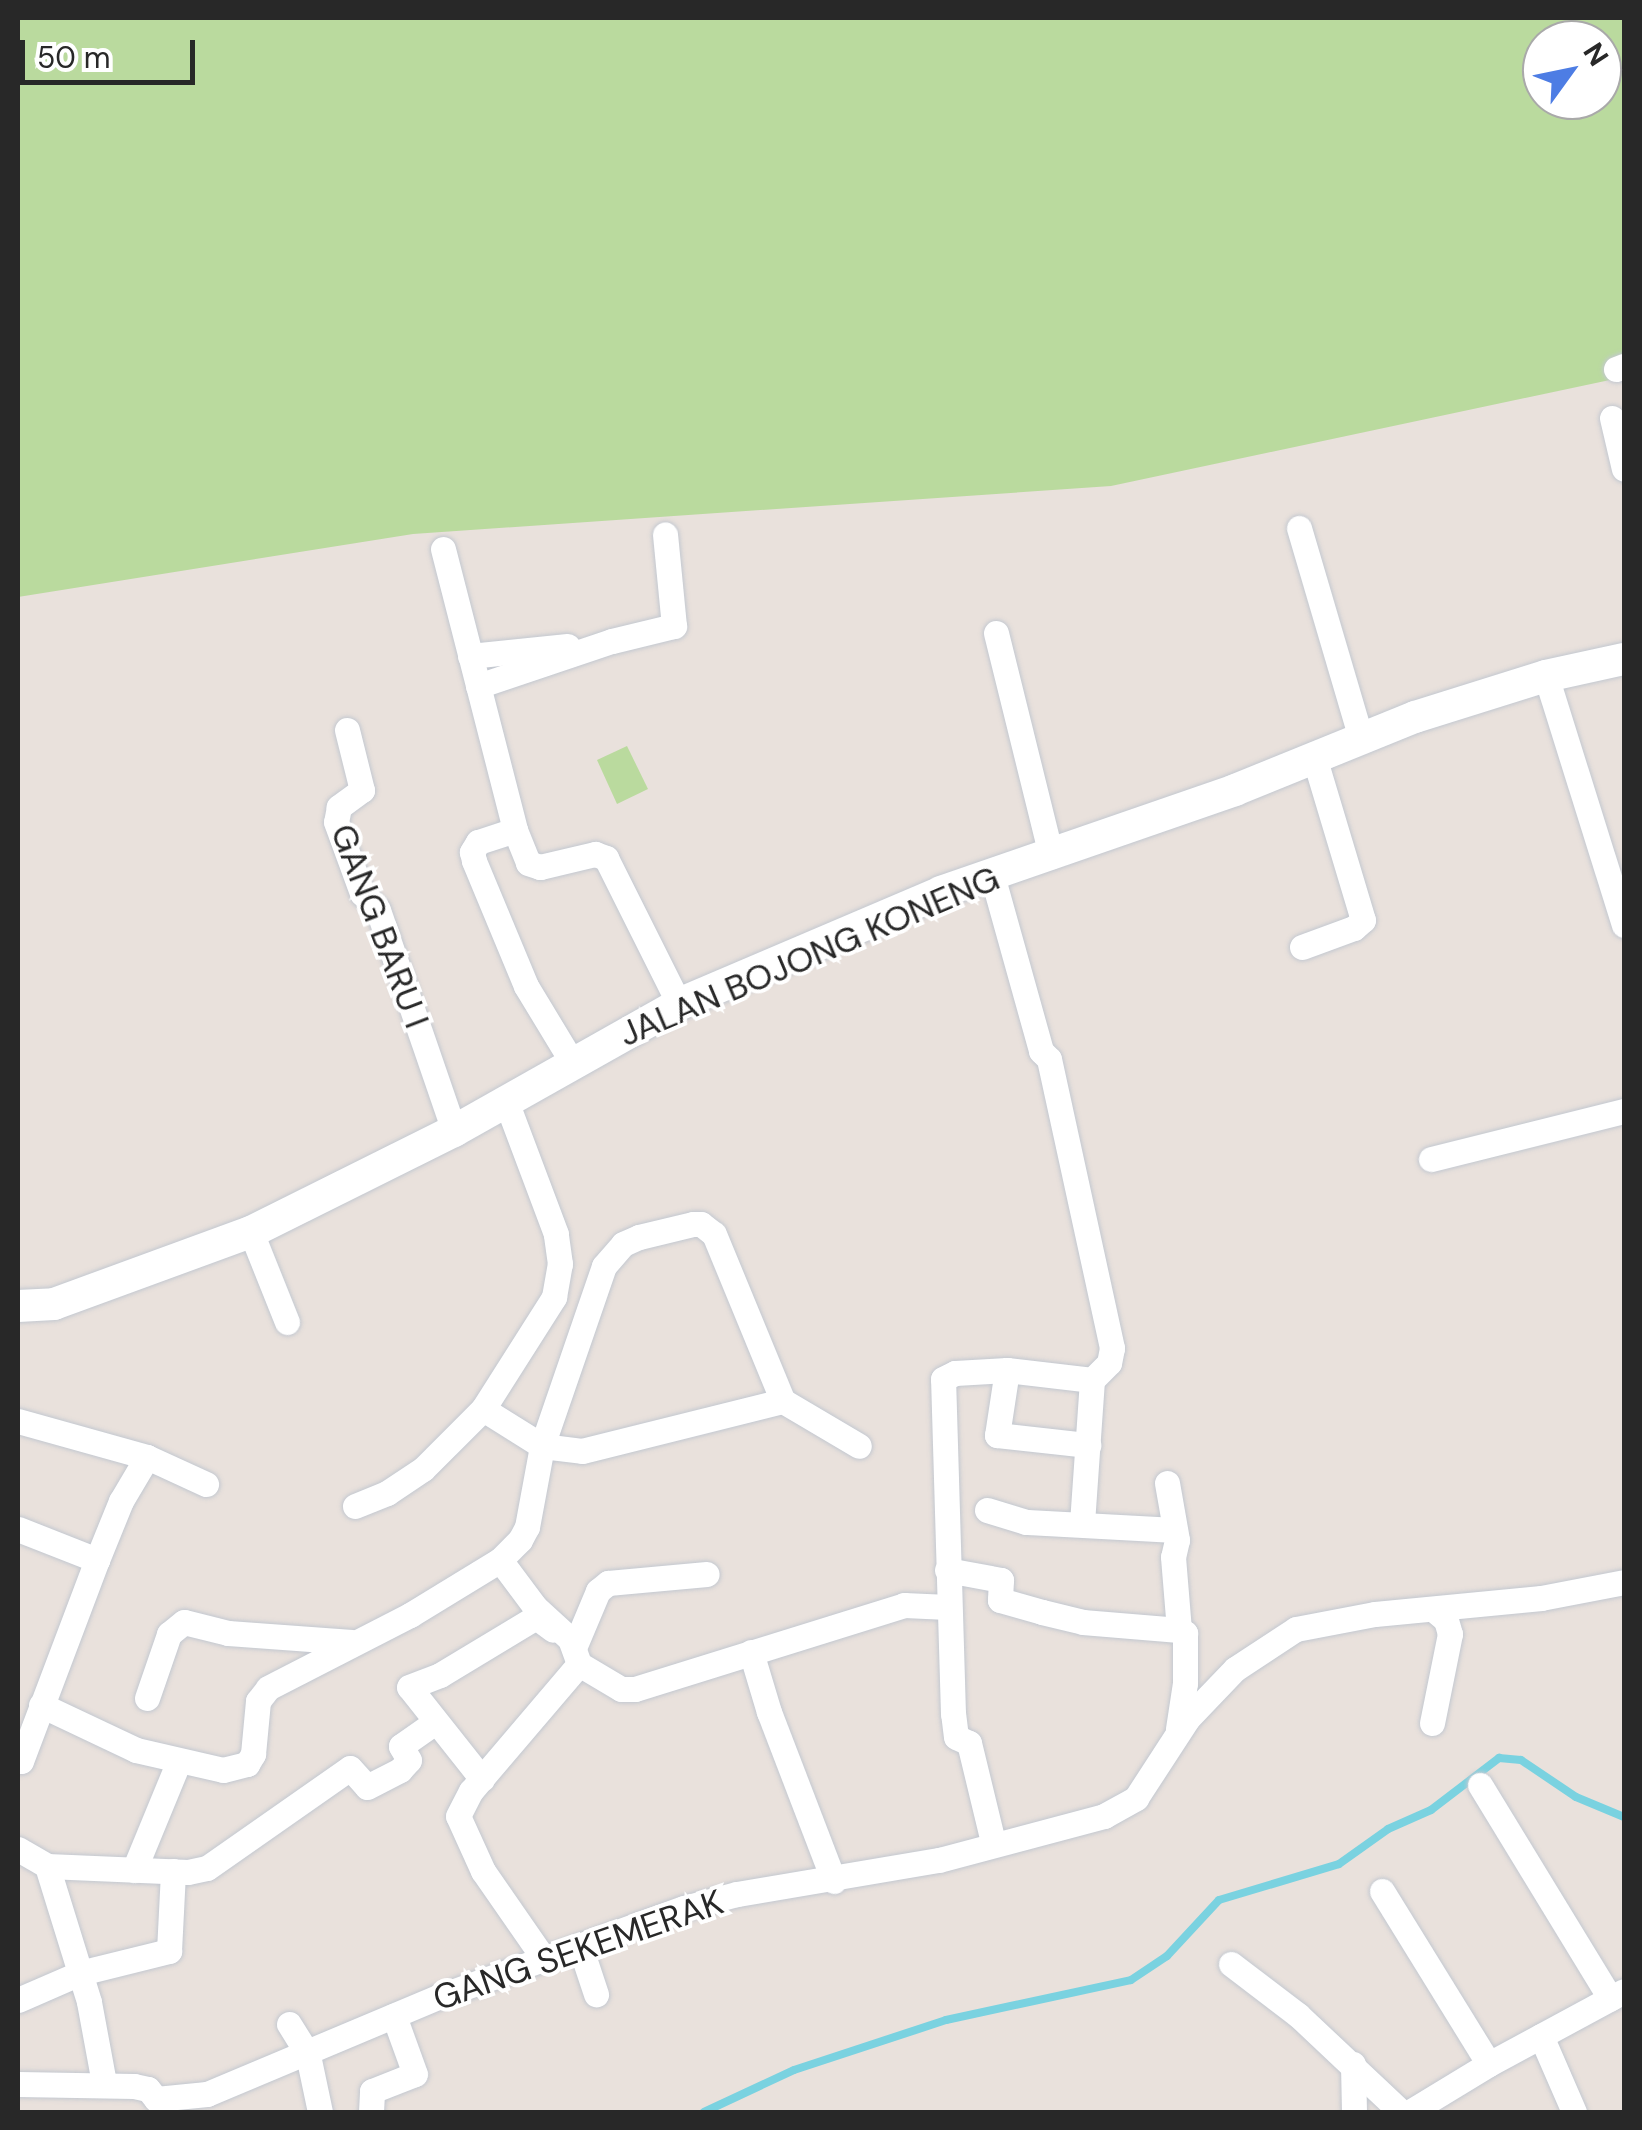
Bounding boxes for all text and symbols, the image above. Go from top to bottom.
scale bar [25,20,200,82]
north arrow [1522,20,1622,120]
text: N [1575,36,1617,73]
text: 50 m [37,38,111,77]
street label: GANG BARU I [322,818,438,1034]
street label: JALAN BOJONG KONENG [613,857,1005,1055]
street label: GANG SEKEMERAK [428,1881,728,2019]

